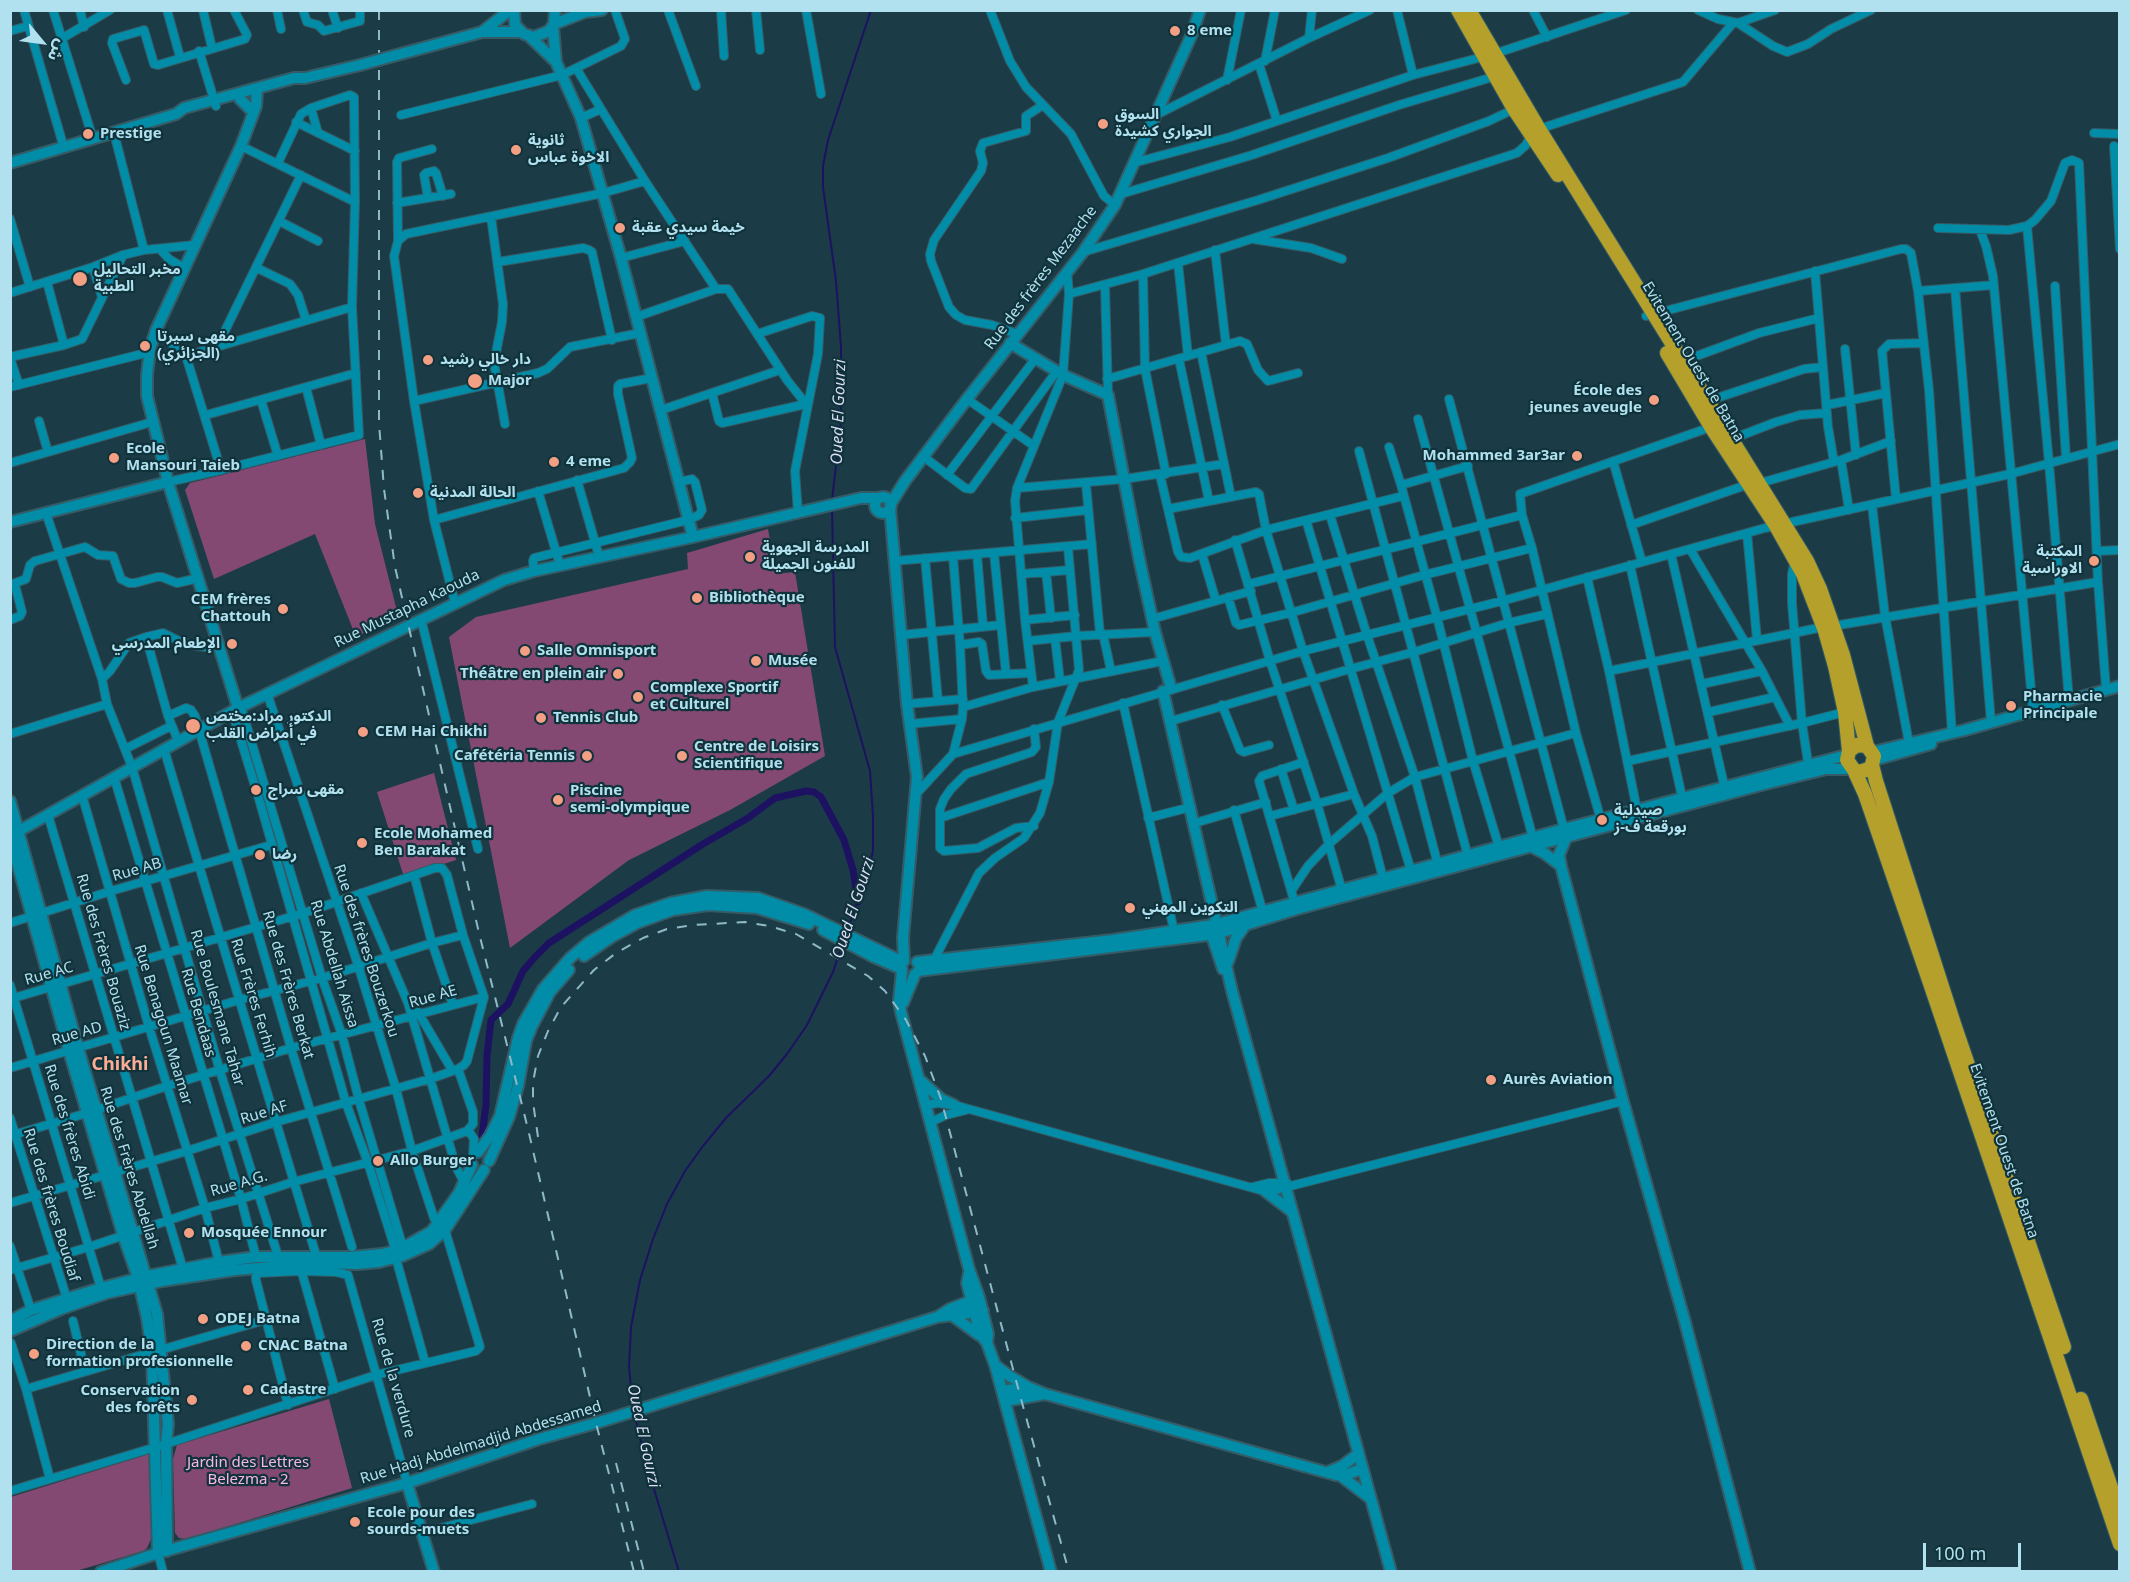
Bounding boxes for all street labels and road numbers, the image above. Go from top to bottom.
street label: Rue des frères Mezaache [981,203,1101,353]
street label: Evitement Ouest de Batna [1638,279,1748,445]
street label: Rue Mustapha Kaouda [331,566,483,652]
street label: Rue AB [110,854,164,886]
street label: Rue des frères Bouzerkou [329,862,403,1040]
street label: Rue des Frères Bouaziz [72,872,134,1032]
street label: Rue Abdellah Aissa [306,898,362,1030]
street label: Rue des Frères Berkat [258,909,318,1061]
street label: Rue Boulesmane Tahar [186,928,248,1088]
street label: Rue Frères Ferhih [226,936,280,1060]
street label: Rue Benagoun Maamar [130,943,196,1107]
street label: Rue AC [23,958,75,990]
street label: Rue Bendaas [177,966,219,1060]
street label: Rue AE [407,982,459,1012]
street label: Rue AD [50,1018,104,1050]
street label: Evitement Ouest de Batna [1966,1061,2042,1241]
street label: Rue des frères Abidi [40,1062,98,1202]
street label: Rue des Frères Abdellah [96,1084,162,1252]
street label: Rue AF [238,1097,290,1129]
street label: Rue des frères Boudiaf [19,1126,83,1284]
street label: Rue A.G. [208,1167,270,1201]
street label: Rue de la verdure [367,1316,419,1440]
street label: Rue Hadj Abdelmadjid Abdessamed [358,1398,604,1488]

